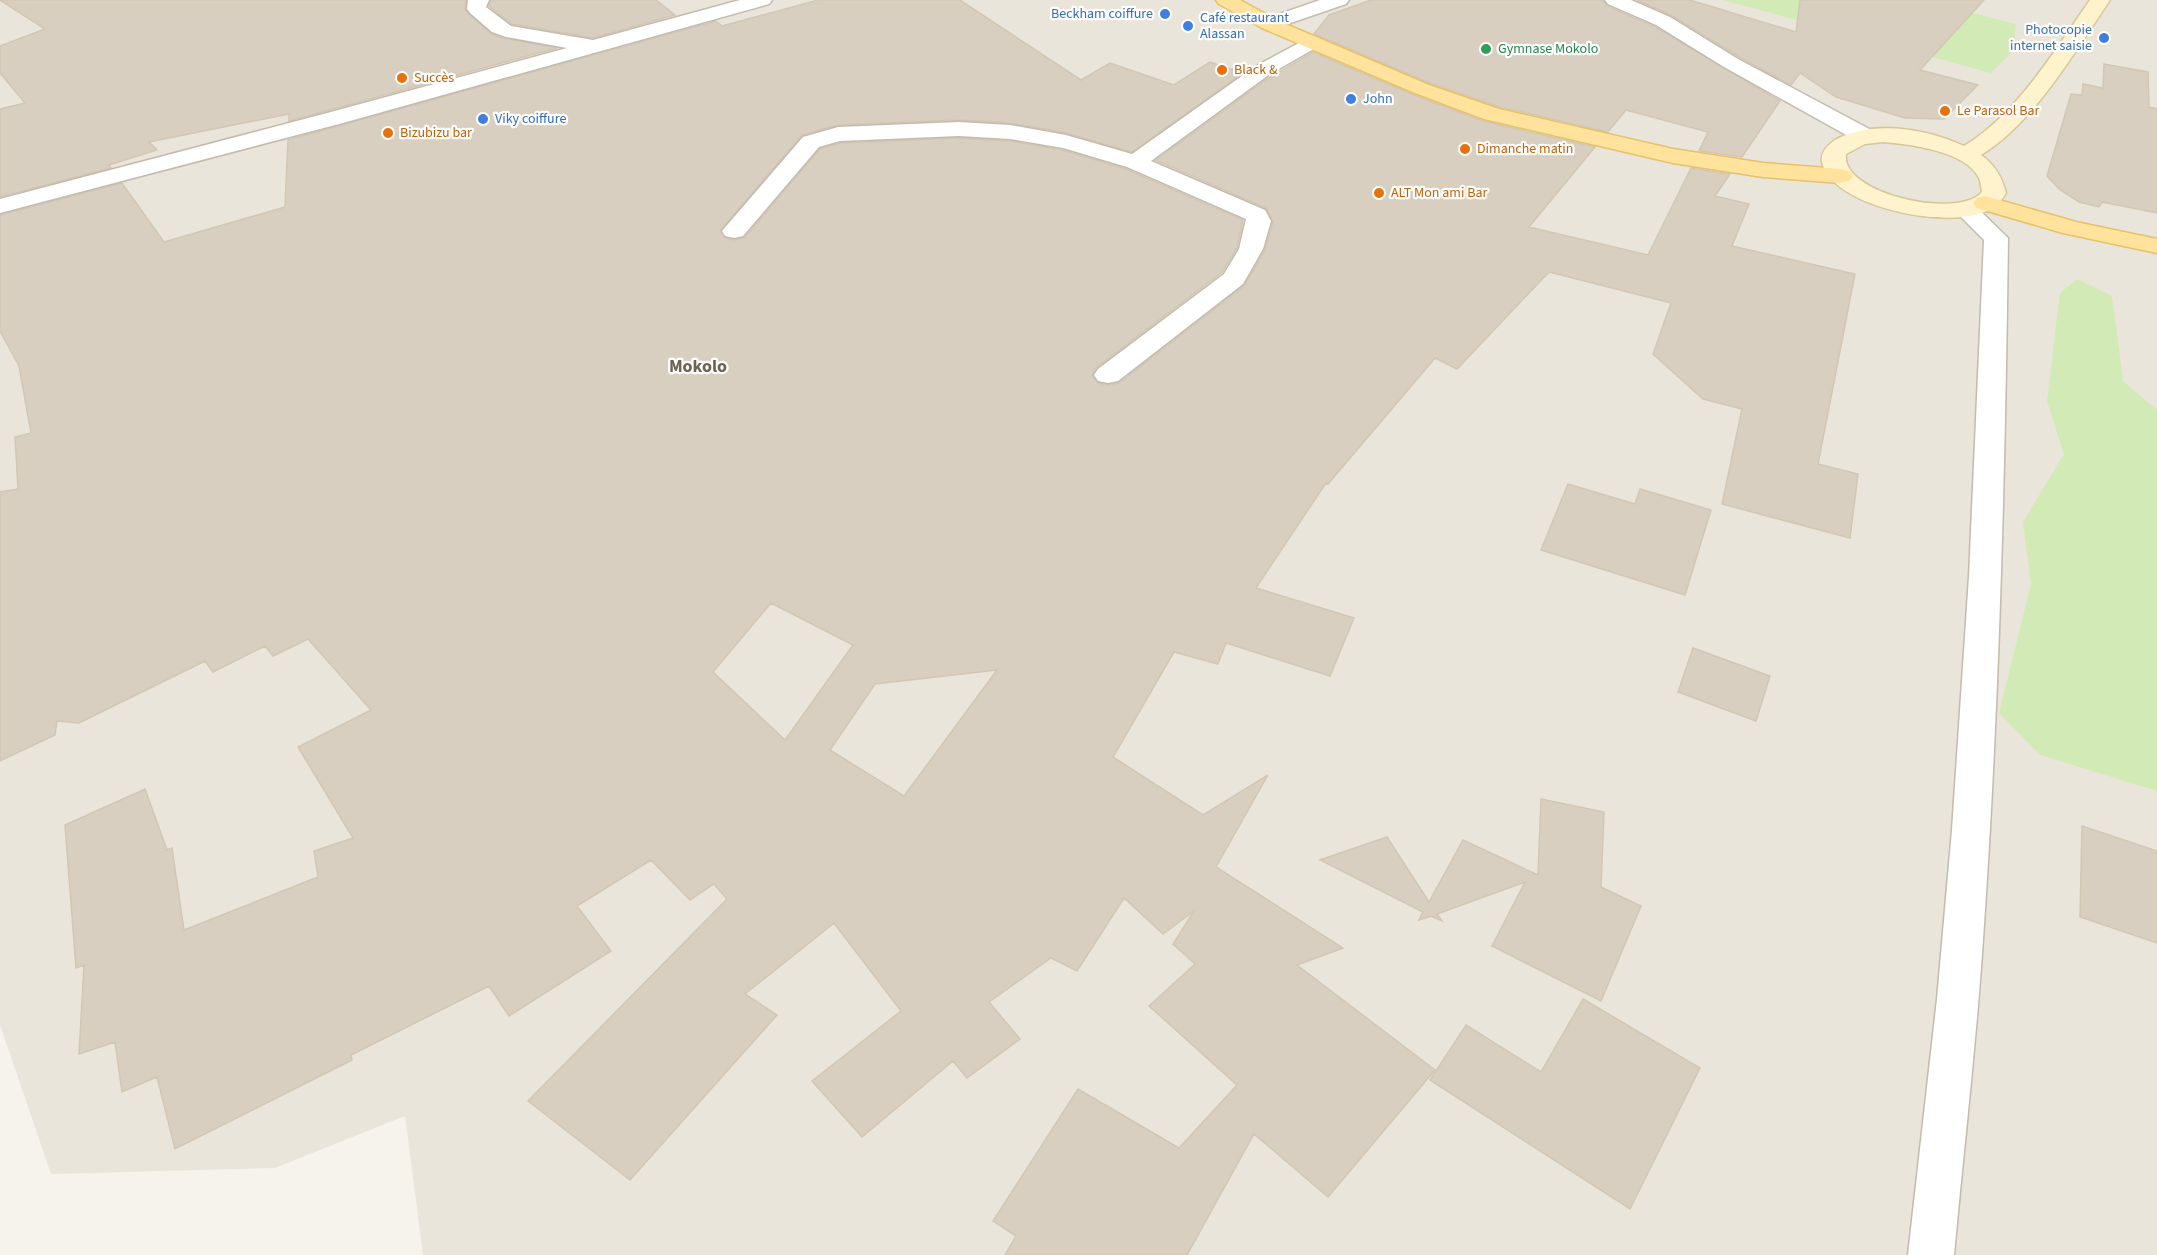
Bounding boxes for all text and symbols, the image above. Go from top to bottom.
place label: Beckham coiffure [1051,4,1153,24]
marker: Beckham coiffure [1158,7,1172,21]
place label: Café restaurant Alassan [1200,8,1289,44]
marker: Café restaurant Alassan [1181,19,1195,33]
place label: Photocopie internet saisie [2010,20,2092,56]
marker: Photocopie internet saisie [2097,31,2111,45]
place label: Gymnase Mokolo [1498,39,1598,59]
marker: Gymnase Mokolo [1479,42,1493,56]
place label: Black & [1234,60,1278,80]
marker: Black & [1215,63,1229,77]
place label: Succès [414,68,454,88]
marker: Succès [395,71,409,85]
place label: John [1363,89,1393,109]
marker: John [1344,92,1358,106]
place label: Le Parasol Bar [1957,101,2039,121]
marker: Le Parasol Bar [1938,104,1952,118]
place label: Viky coiffure [495,109,566,129]
marker: Viky coiffure [476,112,490,126]
place label: Bizubizu bar [400,123,472,143]
marker: Bizubizu bar [381,126,395,140]
place label: Dimanche matin [1477,139,1573,159]
marker: Dimanche matin [1458,142,1472,156]
place label: ALT Mon ami Bar [1391,183,1487,203]
marker: ALT Mon ami Bar [1372,186,1386,200]
district label: Mokolo [669,354,727,379]

